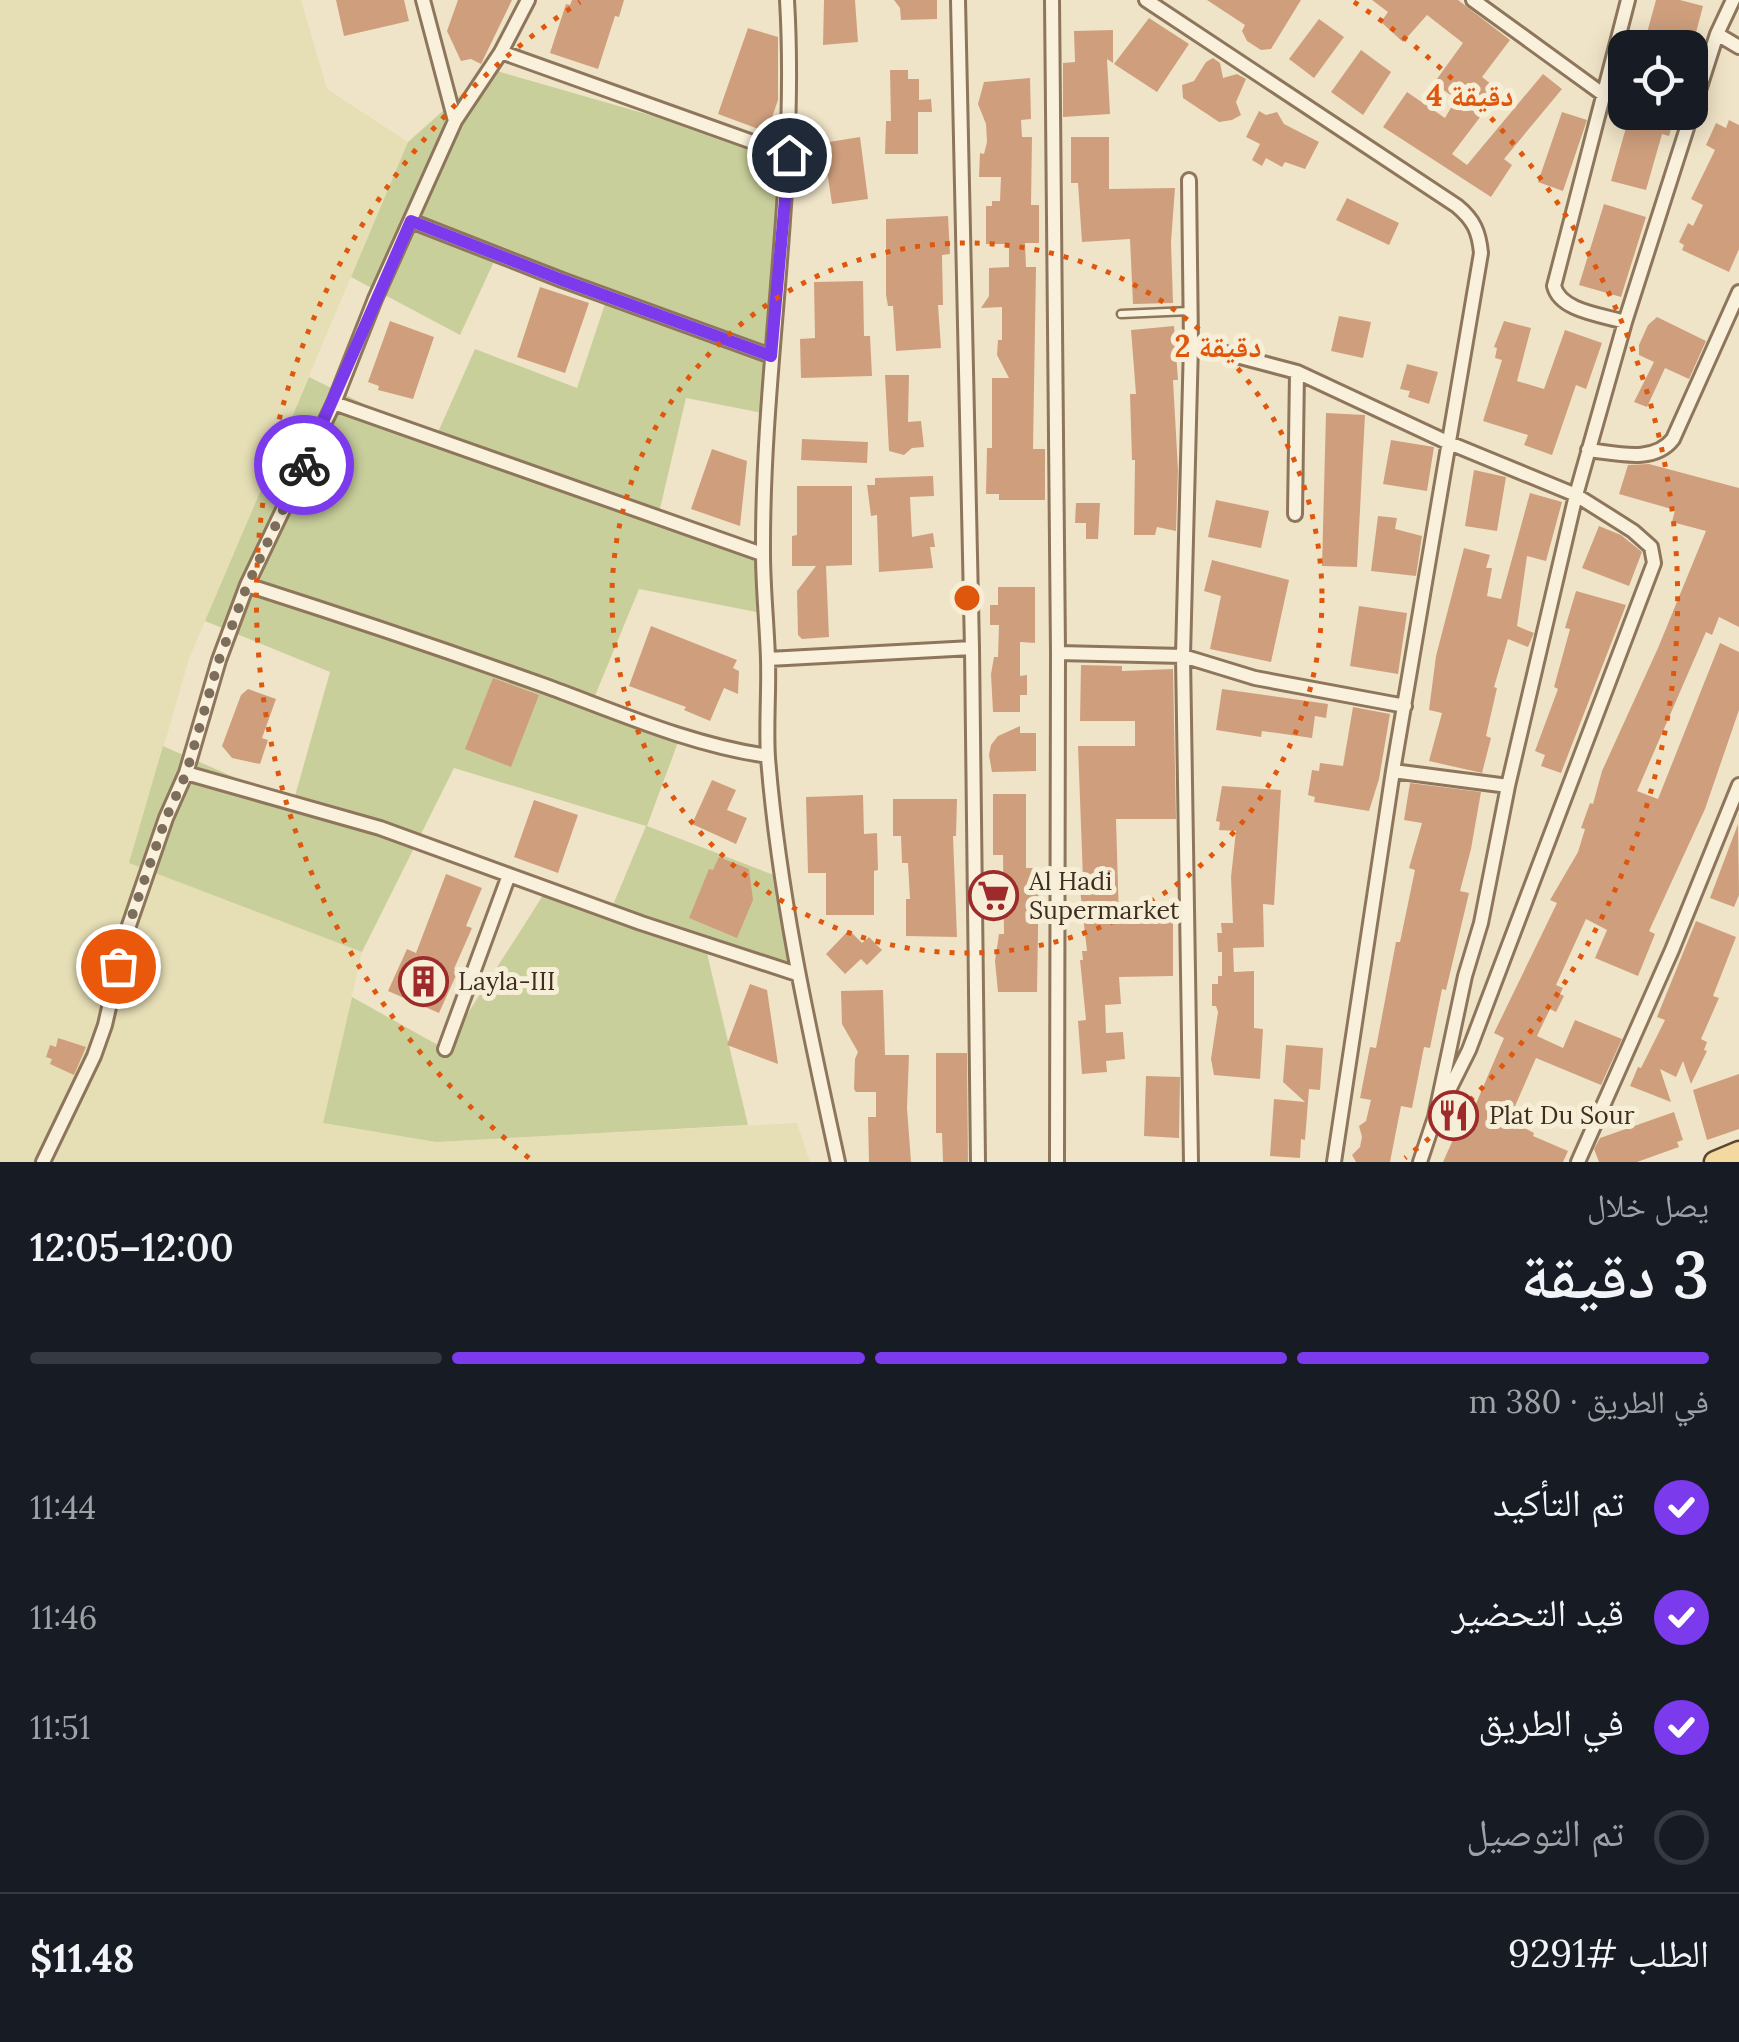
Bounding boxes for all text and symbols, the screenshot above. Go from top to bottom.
map controls [1608,30,1708,130]
button: locate [1608,30,1708,130]
text: 4 دقيقة [1426,76,1514,114]
pin [747,113,832,198]
icon: home [762,128,817,183]
text: 2 دقيقة [1175,327,1261,365]
courier [254,415,354,515]
icon: bike [277,438,332,493]
centre of rings [949,580,985,616]
place label: Al Hadi Supermarket [1028,865,1180,926]
supermarket icon: Al Hadi Supermarket [968,869,1020,921]
pin [76,924,161,1009]
icon: bag [91,939,146,994]
building icon: Layla-III [397,955,449,1007]
place label: Layla-III [458,965,555,997]
restaurant icon: Plat Du Sour [1428,1089,1480,1141]
place label: Plat Du Sour [1489,1099,1635,1131]
text: يصل خلال [1587,1185,1709,1226]
text: 12:00–12:05 [30,1223,234,1271]
text: 3 دقيقة [1520,1233,1709,1316]
text: في الطريق · 380 m [1469,1381,1709,1422]
text: تم التأكيد [1493,1478,1624,1526]
icon: check [1654,1480,1709,1535]
text: 11:44 [30,1487,96,1528]
text: قيد التحضير [1452,1588,1624,1636]
icon: check [1654,1590,1709,1645]
text: 11:46 [30,1597,97,1638]
text: في الطريق [1478,1698,1624,1746]
icon: check [1654,1700,1709,1755]
text: 11:51 [30,1707,90,1748]
text: تم التوصيل [1466,1808,1624,1856]
text: الطلب #9291 [1508,1929,1709,1977]
text: $11.48 [30,1934,135,1982]

